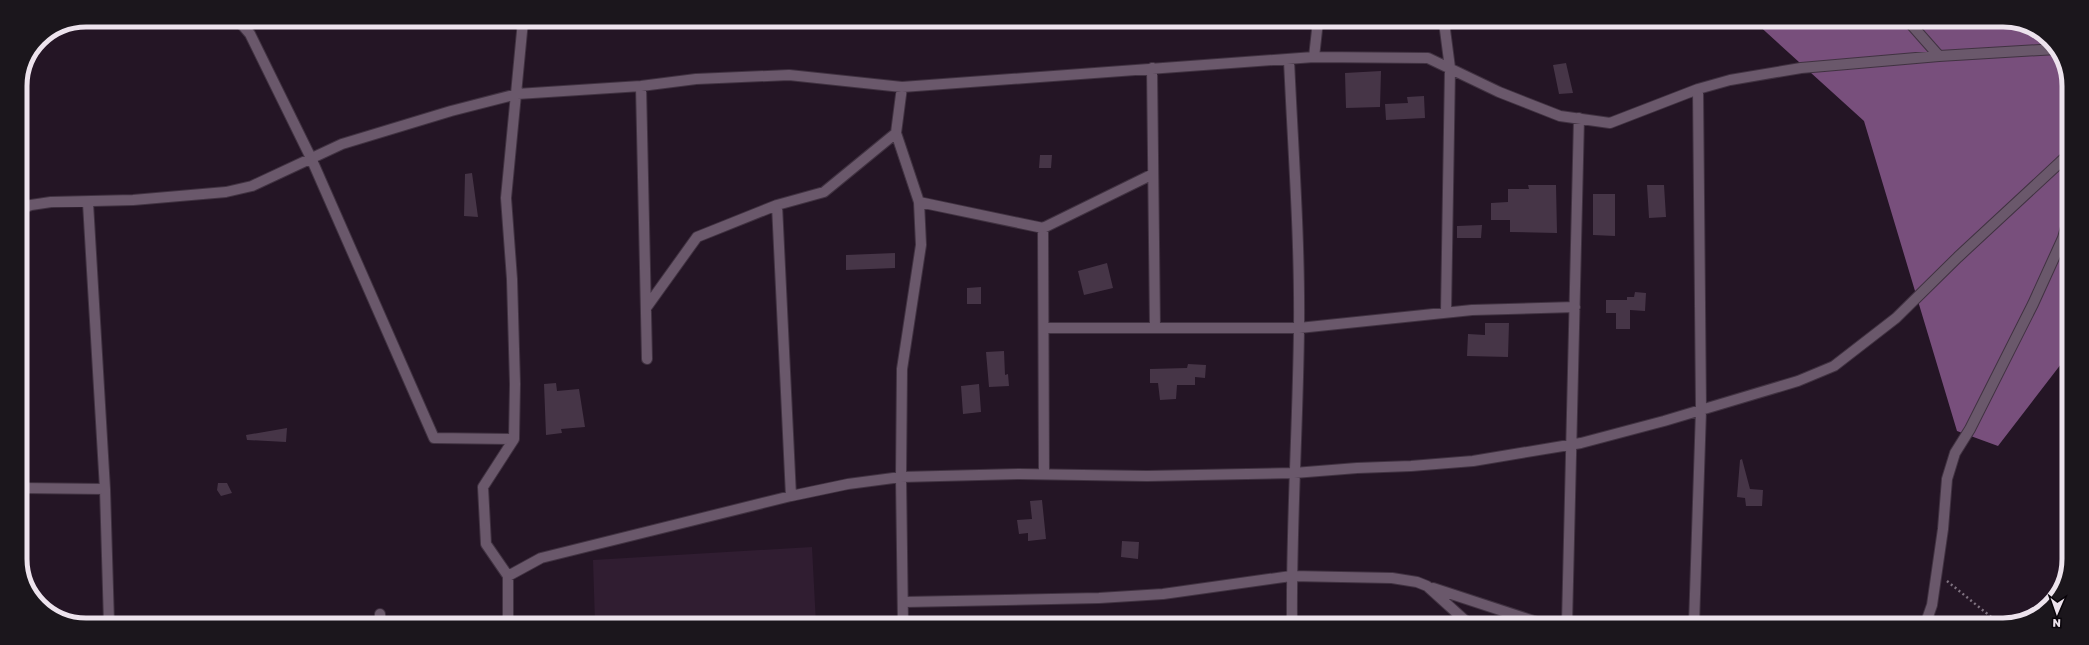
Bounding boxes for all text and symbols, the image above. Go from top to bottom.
north arrow [2037,593,2077,633]
text: N [2052,617,2061,630]

